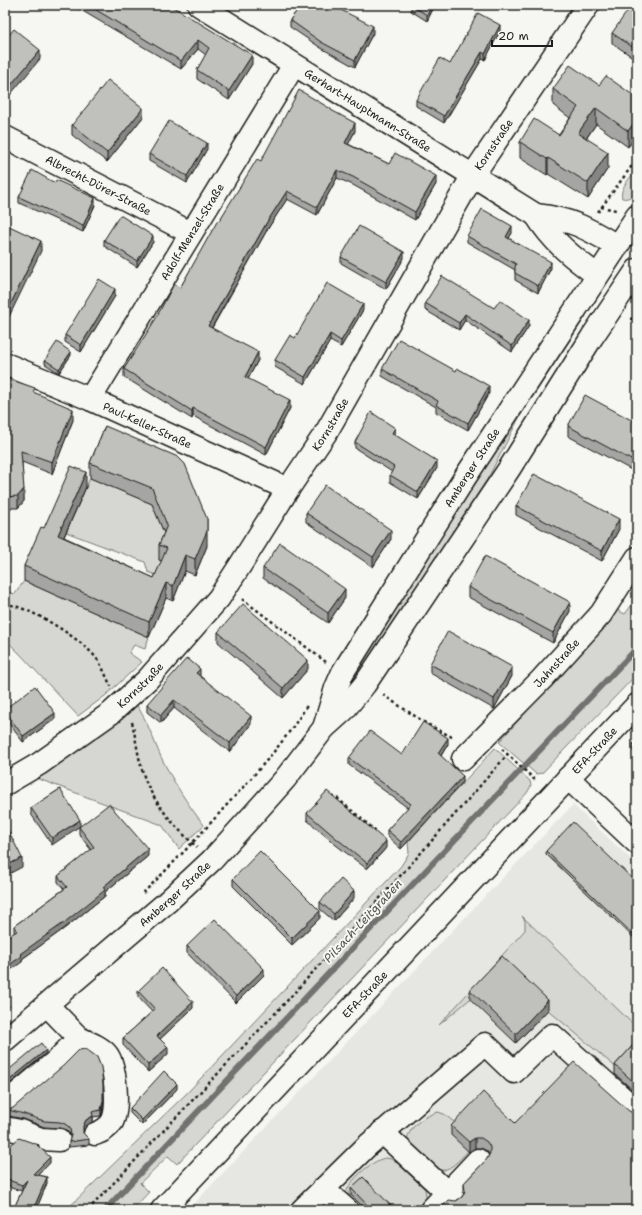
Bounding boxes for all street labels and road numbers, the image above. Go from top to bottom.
street label: Gerhart-Hauptmann-Straße [302,65,434,155]
street label: Kornstraße [471,116,516,173]
street label: Albrecht-Dürer-Straße [43,152,154,219]
street label: Adolf-Menzel-Straße [157,180,227,283]
street label: Kornstraße [308,395,352,454]
street label: Paul-Keller-Straße [101,398,194,452]
street label: Amberger Straße [441,425,503,510]
street label: Jahnstraße [530,635,583,691]
street label: Kornstraße [114,659,167,711]
street label: EFA-Straße [568,723,620,777]
street label: Amberger Straße [136,858,214,930]
street label: EFA-Straße [339,967,391,1021]

